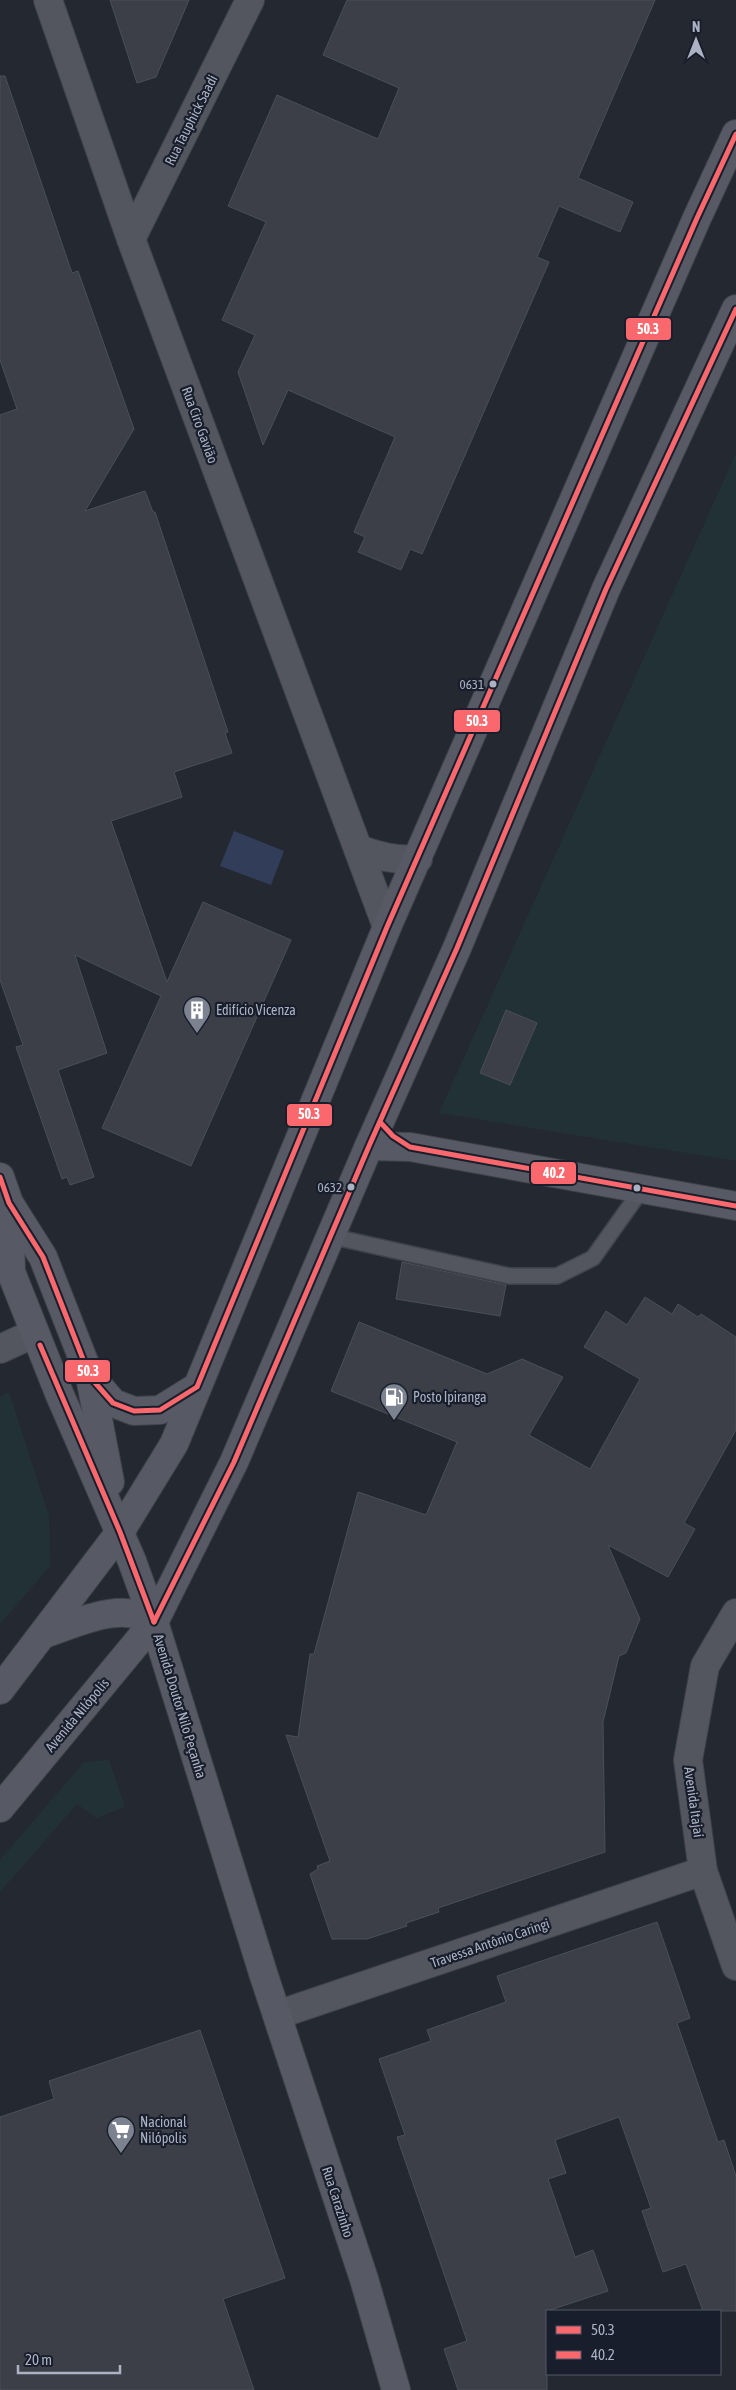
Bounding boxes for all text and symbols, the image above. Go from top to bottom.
north arrow [671,15,721,65]
text: N [692,19,700,35]
street label: Rua Tauphick Saadi [161,72,221,168]
line badge: 50.3 [625,317,672,341]
text: 50.3 [637,321,659,337]
street label: Rua Ciro Gavião [179,385,221,465]
place label: 0631 [460,677,484,692]
marker: 0631 [488,679,498,689]
line badge: 50.3 [453,709,501,733]
text: 50.3 [466,713,488,729]
building icon: Edifício Vicenza [182,995,212,1034]
place label: Edifício Vicenza [216,1002,296,1018]
line badge: 50.3 [286,1103,333,1127]
text: 50.3 [298,1106,320,1122]
line badge: 40.2 [530,1161,577,1185]
text: 40.2 [542,1165,566,1181]
place label: 0632 [318,1180,342,1195]
marker: 0632 [346,1182,356,1192]
unlabelled marker [632,1183,642,1193]
line badge: 50.3 [64,1359,111,1383]
text: 50.3 [77,1363,99,1379]
fuel station icon: Posto Ipiranga [379,1382,409,1421]
place label: Posto Ipiranga [413,1389,486,1405]
street label: Avenida Doutor Nilo Peçanha [150,1632,210,1780]
street label: Avenida Nilópolis [42,1675,112,1755]
street label: Avenida Itajaí [681,1766,707,1838]
street label: Travessa Antônio Caringi [428,1915,552,1971]
place label: Nacional Nilópolis [140,2114,187,2146]
supermarket icon: Nacional Nilópolis [106,2115,136,2154]
street label: Rua Carazinho [319,2164,357,2240]
legend [546,2310,721,2375]
text: 50.3 [591,2321,615,2338]
scale bar [18,2342,120,2374]
text: 40.2 [591,2346,615,2363]
text: 20 m [25,2351,52,2368]

